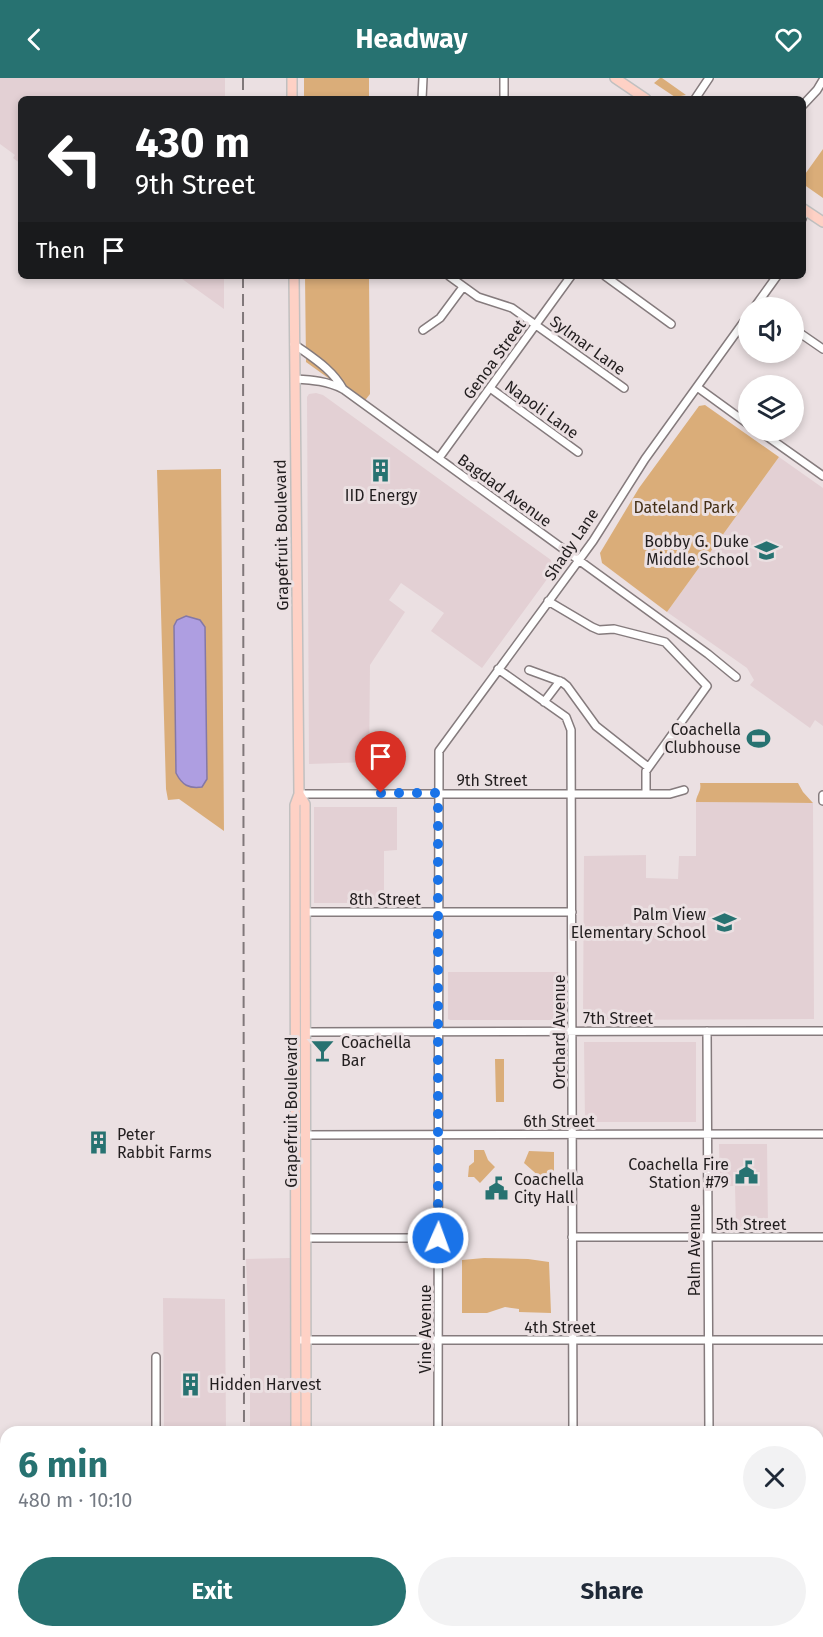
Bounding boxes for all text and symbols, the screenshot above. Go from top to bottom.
icon: back [18,23,51,56]
text: Headway [356,23,467,55]
icon: heart [772,23,805,56]
text: 430 m [135,118,250,168]
icon: left [36,120,114,198]
text: 9th Street [135,169,255,201]
icon: arrive [97,234,130,267]
text: Then [36,237,85,264]
map controls [738,297,804,441]
button: sound [738,297,804,363]
street label: Sylmar Lane [546,312,629,379]
street label: Genoa Street [459,316,530,403]
button: layers [738,375,804,441]
street label: Napoli Lane [501,376,582,443]
street label: Bagdad Avenue [454,450,555,531]
building icon: IID Energy [368,457,394,483]
street label: Grapefruit Boulevard [271,459,292,611]
place label: IID Energy [345,486,417,505]
park label: Dateland Park [633,498,735,517]
street label: Shady Lane [540,505,603,584]
place label: Bobby G. Duke Middle School [644,532,749,569]
school or university icon: Bobby G. Duke Middle School [754,537,780,563]
place label: Coachella Clubhouse [664,720,741,757]
sports icon: Coachella Clubhouse [746,725,772,751]
pin [355,731,406,793]
icon: arrive [364,740,397,773]
street label: 9th Street [456,771,528,790]
street label: 8th Street [349,890,421,909]
place label: Palm View Elementary School [571,905,707,942]
school or university icon: Palm View Elementary School [711,910,737,936]
street label: Orchard Avenue [550,974,569,1090]
street label: 7th Street [583,1009,653,1028]
place label: Coachella Bar [341,1033,411,1070]
street label: Grapefruit Boulevard [282,1036,301,1188]
bar icon: Coachella Bar [310,1038,336,1064]
street label: 6th Street [523,1112,595,1131]
place label: Peter Rabbit Farms [117,1125,212,1162]
building icon: Peter Rabbit Farms [86,1130,112,1156]
place label: Coachella Fire Station #79 [628,1155,729,1192]
public building icon: Coachella Fire Station #79 [734,1160,760,1186]
place label: Coachella City Hall [514,1170,584,1207]
public building icon: Coachella City Hall [483,1175,509,1201]
street label: Palm Avenue [685,1204,704,1296]
position arrow [406,1206,470,1270]
street label: 5th Street [716,1215,787,1234]
street label: Vine Avenue [416,1285,435,1373]
street label: 4th Street [524,1318,596,1337]
building icon: Hidden Harvest [178,1371,204,1397]
place label: Hidden Harvest [209,1375,322,1394]
text: 6 min [18,1443,108,1487]
button: close [743,1446,806,1509]
text: 480 m · 10:10 [18,1488,132,1512]
button: Exit [18,1557,406,1626]
button: Share [418,1557,806,1626]

